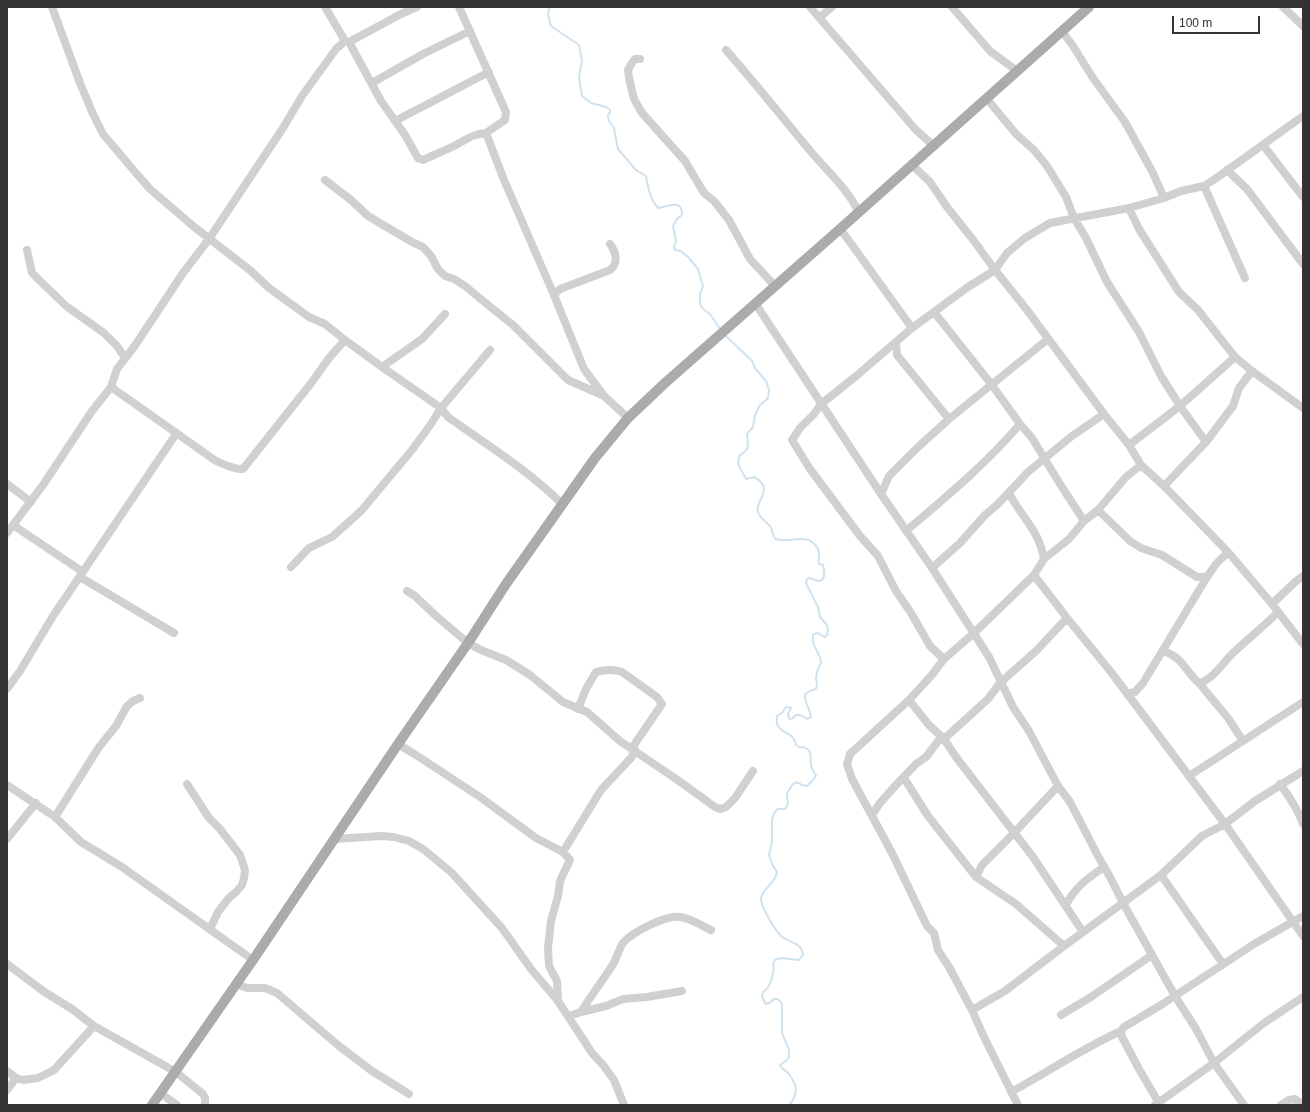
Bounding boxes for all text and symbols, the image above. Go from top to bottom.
scale bar [1174,8,1262,34]
text: 100 m [1179,16,1212,30]

